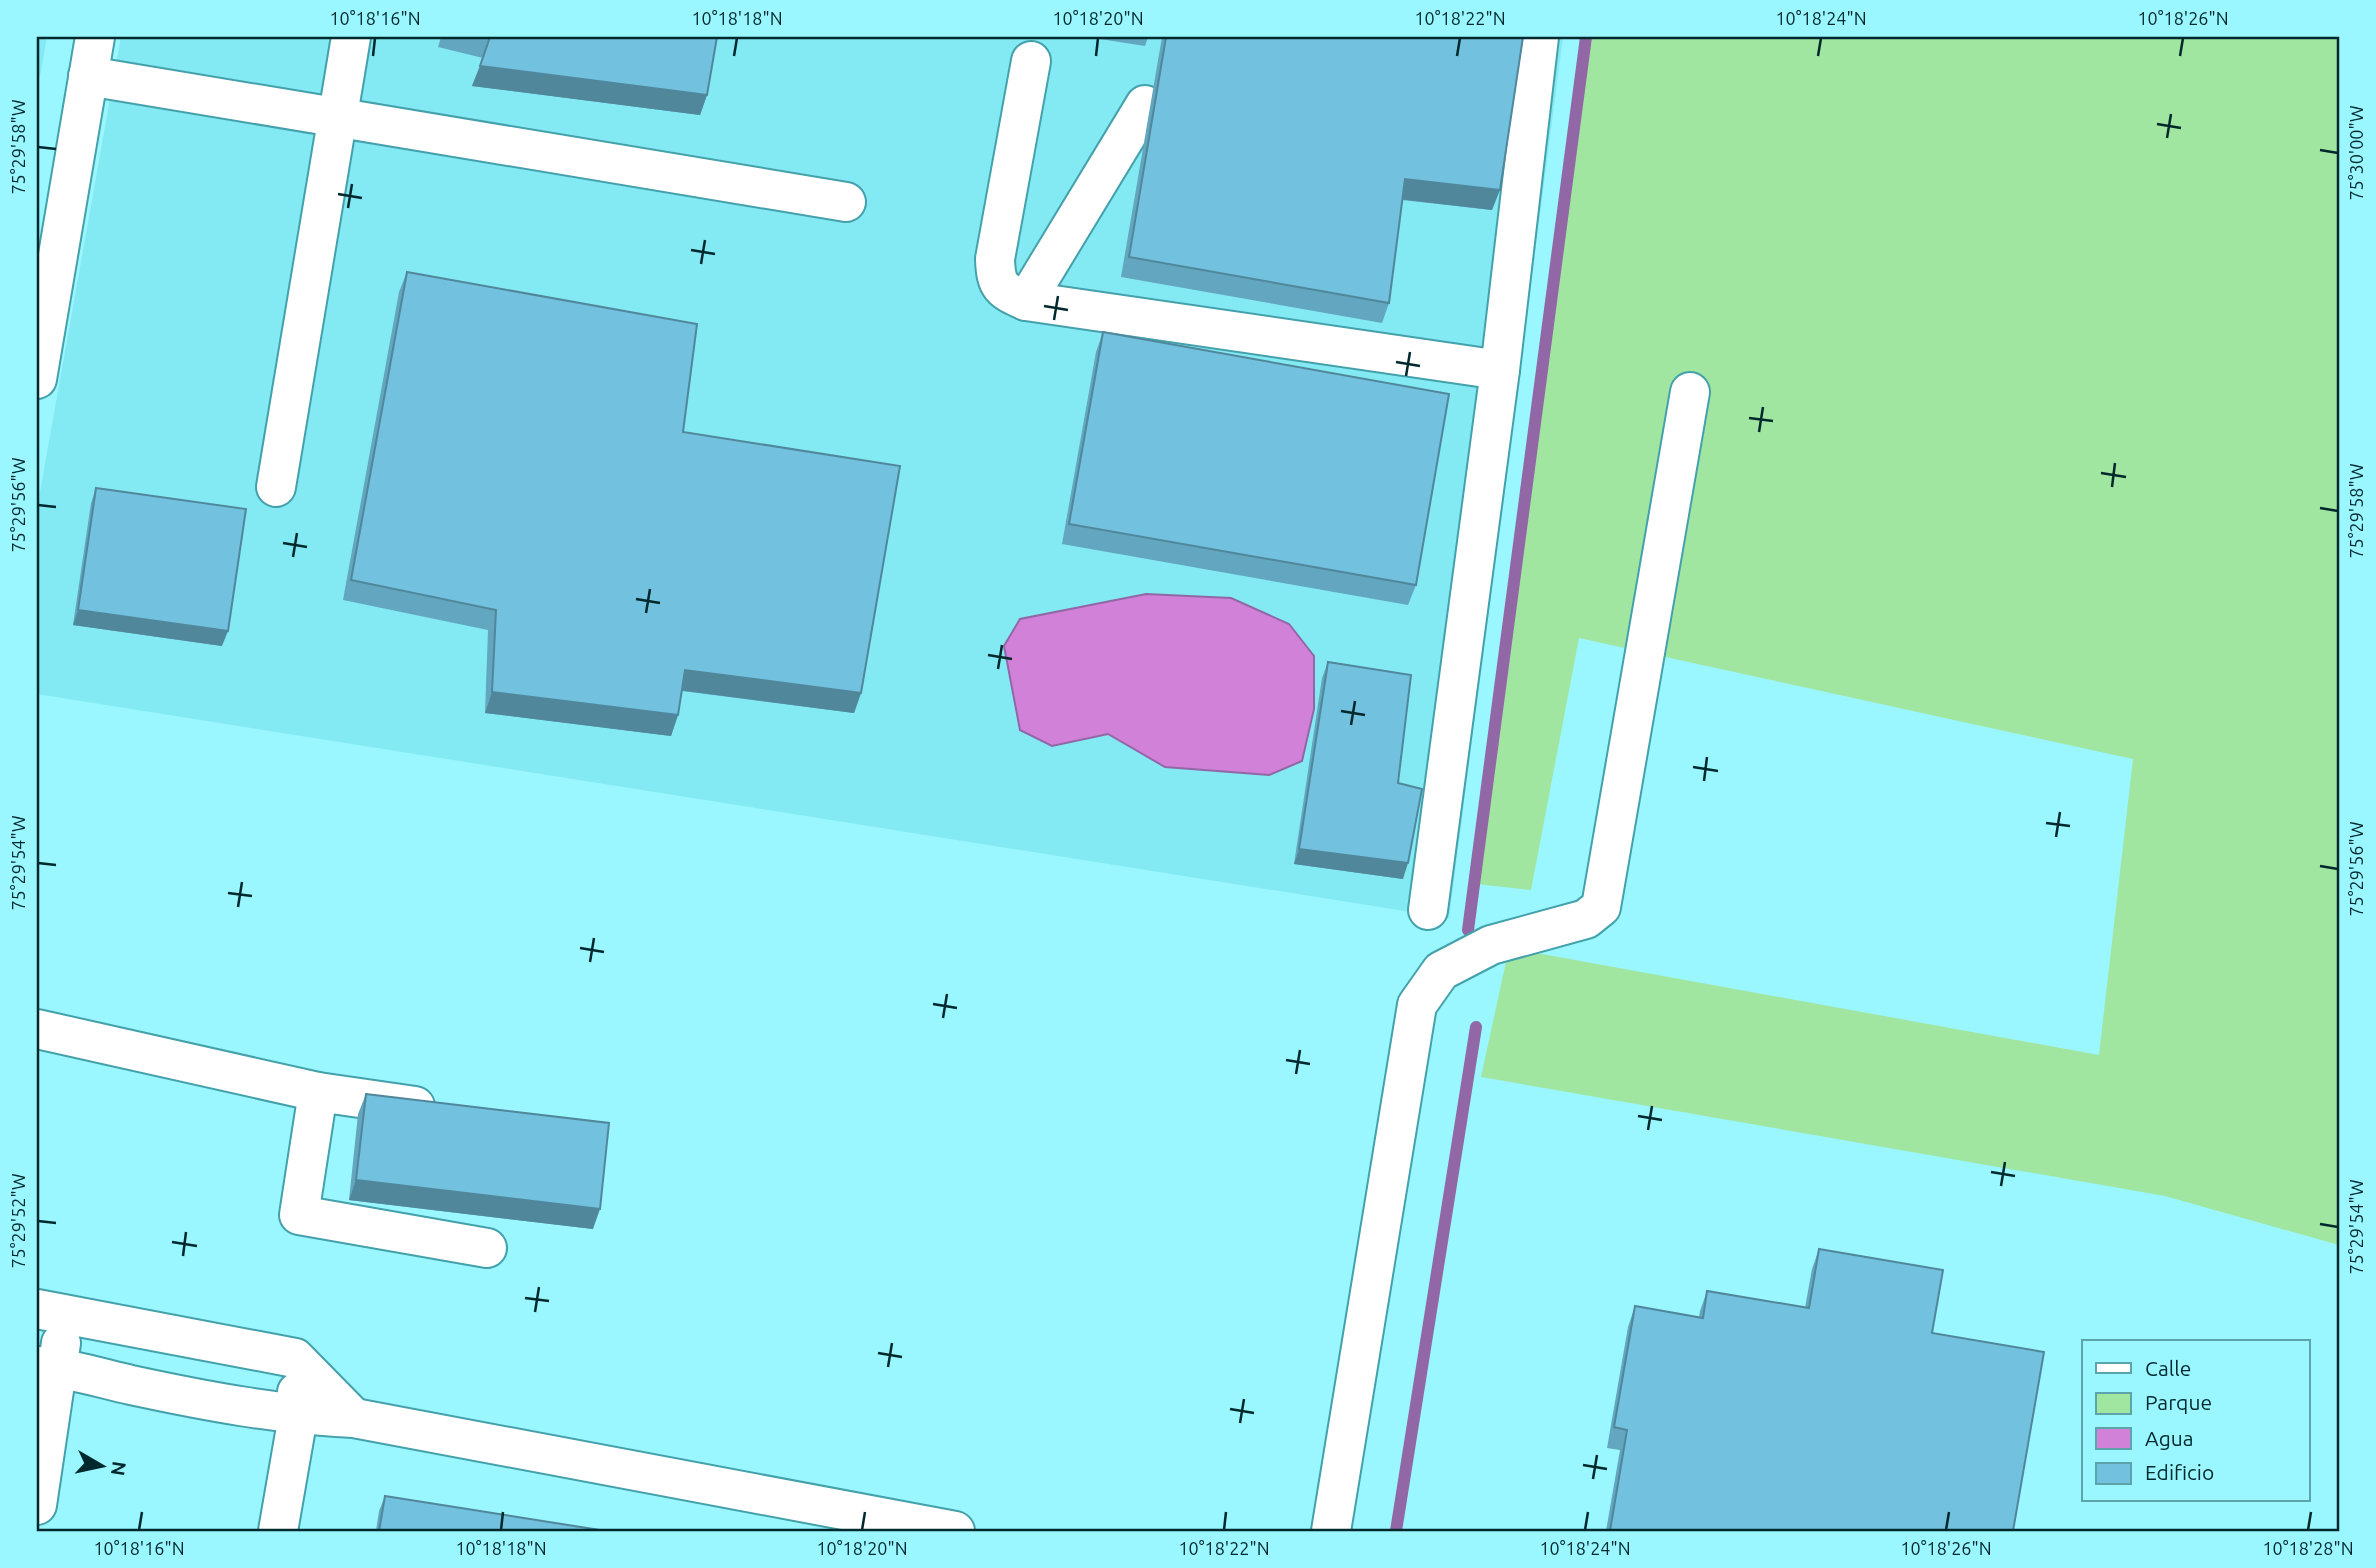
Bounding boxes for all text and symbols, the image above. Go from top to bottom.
text: 10°18'16"N [329,8,421,28]
text: 10°18'18"N [691,8,783,28]
text: 10°18'20"N [1052,8,1144,28]
text: 10°18'22"N [1414,8,1506,28]
text: 10°18'24"N [1775,8,1867,28]
text: 10°18'26"N [2137,8,2229,28]
text: 75°29'58"W [8,99,28,195]
text: 75°30'00"W [2346,105,2366,201]
text: 75°29'56"W [8,457,28,553]
text: 75°29'58"W [2346,463,2366,559]
text: 75°29'54"W [8,815,28,911]
text: 75°29'56"W [2346,821,2366,917]
text: 75°29'52"W [8,1173,28,1269]
text: 75°29'54"W [2346,1179,2366,1275]
legend [2082,1340,2310,1502]
text: Calle [2145,1356,2191,1380]
text: Parque [2145,1390,2212,1414]
text: Agua [2145,1426,2194,1450]
north arrow [66,1432,136,1502]
text: N [107,1460,131,1477]
text: Edificio [2145,1460,2214,1484]
text: 10°18'16"N [93,1538,185,1558]
text: 10°18'18"N [455,1538,547,1558]
text: 10°18'20"N [816,1538,908,1558]
text: 10°18'22"N [1178,1538,1270,1558]
text: 10°18'24"N [1539,1538,1631,1558]
text: 10°18'26"N [1900,1538,1992,1558]
text: 10°18'28"N [2262,1538,2354,1558]

